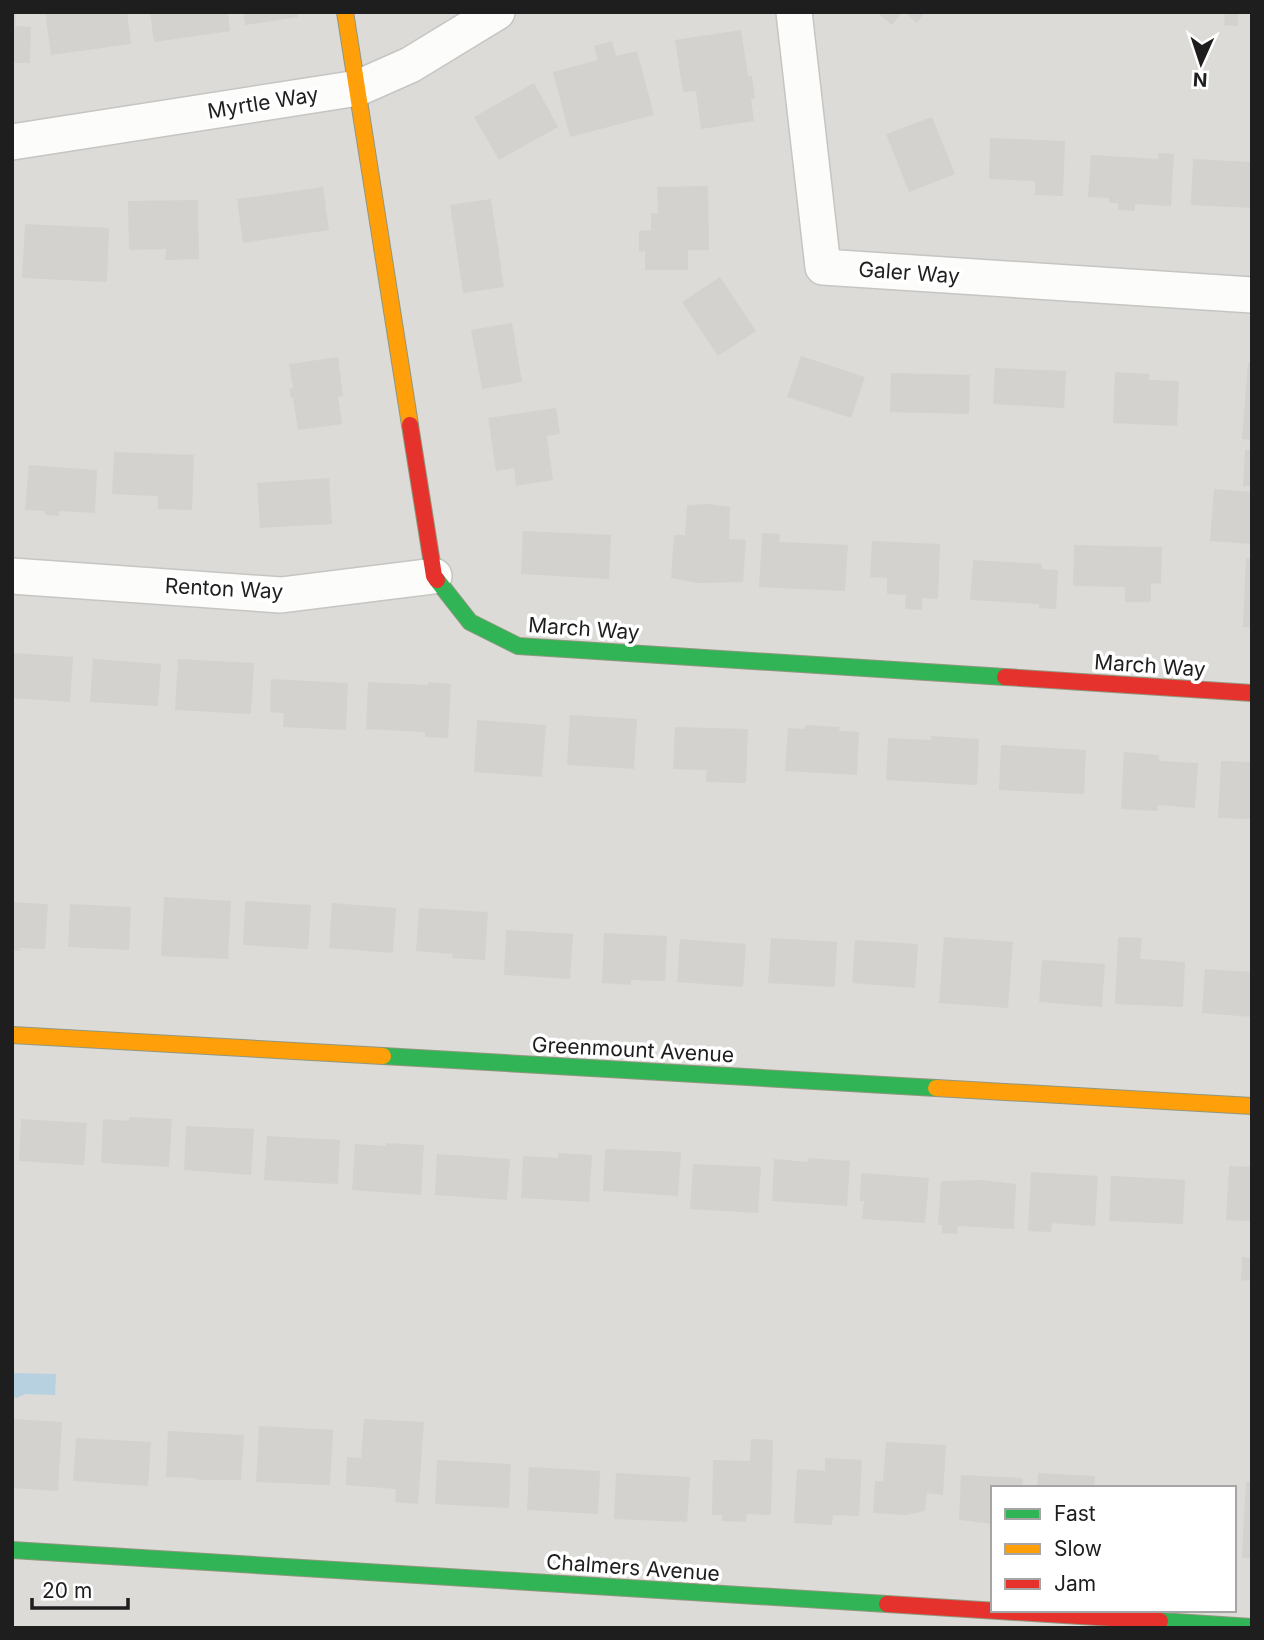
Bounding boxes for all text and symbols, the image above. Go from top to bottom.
north arrow [1166,28,1236,98]
text: N [1192,68,1208,91]
street label: Myrtle Way [206,81,320,124]
street label: Galer Way [858,256,961,289]
street label: Renton Way [164,573,284,604]
street label: March Way [528,612,641,645]
street label: March Way [1094,649,1207,682]
street label: Greenmount Avenue [531,1032,735,1067]
legend [991,1486,1236,1612]
text: Fast [1054,1501,1096,1526]
text: Slow [1054,1536,1102,1561]
street label: Chalmers Avenue [545,1549,721,1586]
scale bar [32,1566,128,1610]
text: Jam [1054,1571,1096,1596]
text: 20 m [42,1578,92,1603]

